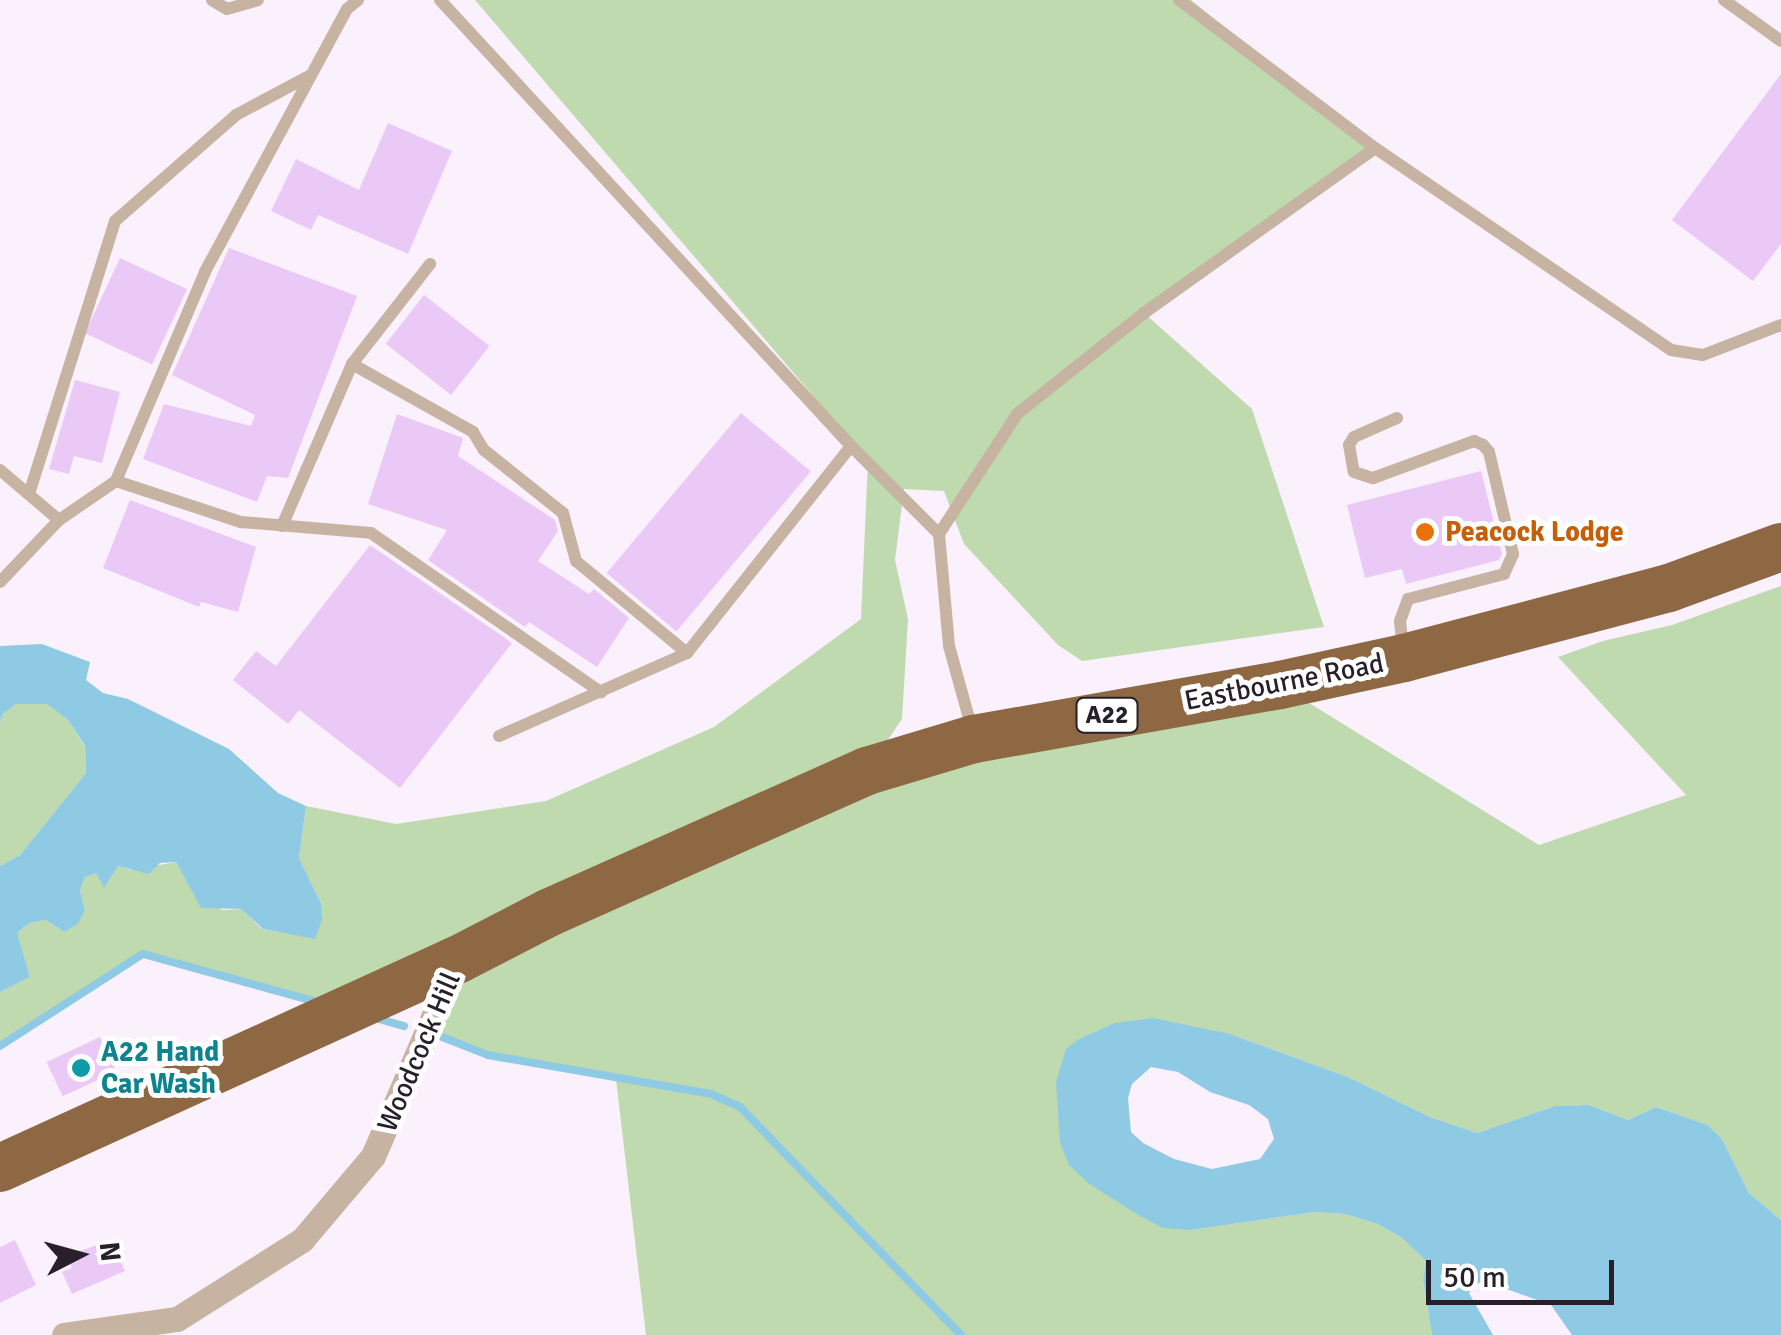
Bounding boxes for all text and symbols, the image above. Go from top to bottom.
place label: Peacock Lodge [1445,515,1624,549]
marker: Peacock Lodge [1414,521,1436,543]
street label: Eastbourne Road [1182,646,1386,718]
road number: A22 [1074,695,1140,735]
street label: Woodcock Hill [370,967,468,1137]
place label: A22 Hand Car Wash [101,1035,219,1101]
marker: A22 Hand Car Wash [70,1057,92,1079]
north arrow [30,1205,130,1305]
text: N [92,1240,128,1263]
scale bar [1431,1240,1618,1302]
text: 50 m [1443,1259,1506,1296]

